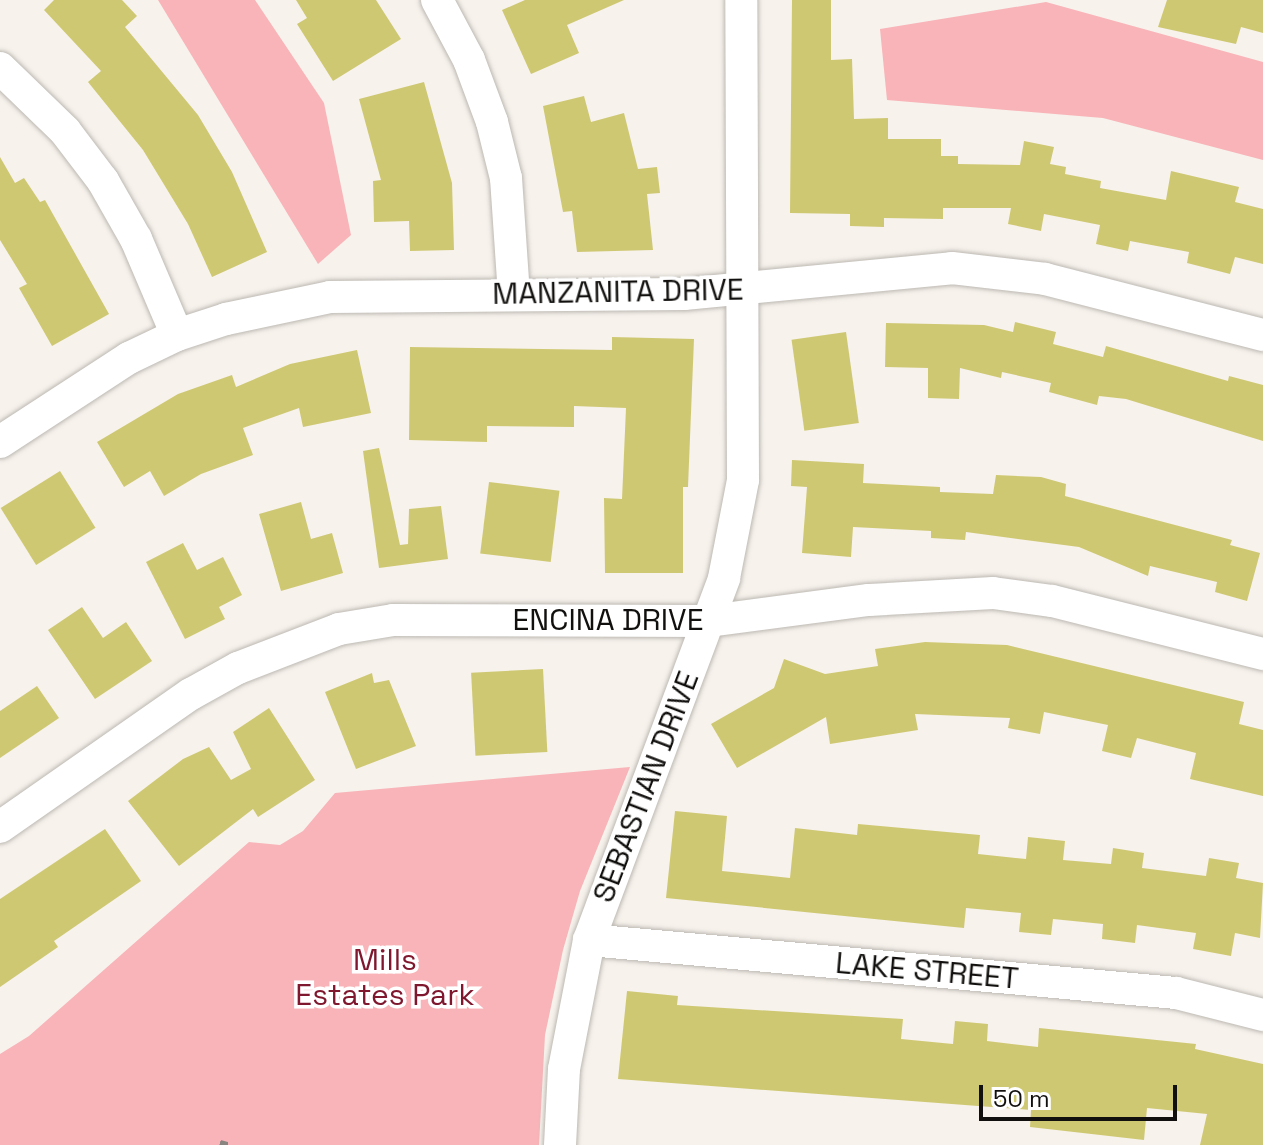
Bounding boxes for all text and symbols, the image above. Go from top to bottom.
street label: MANZANITA DRIVE [492,272,744,312]
street label: ENCINA DRIVE [512,602,704,638]
street label: SEBASTIAN DRIVE [585,666,707,908]
park label: Mills Estates Park [295,942,475,1012]
street label: LAKE STREET [834,945,1020,997]
scale bar [983,1069,1181,1119]
text: 50 m [993,1083,1050,1114]

